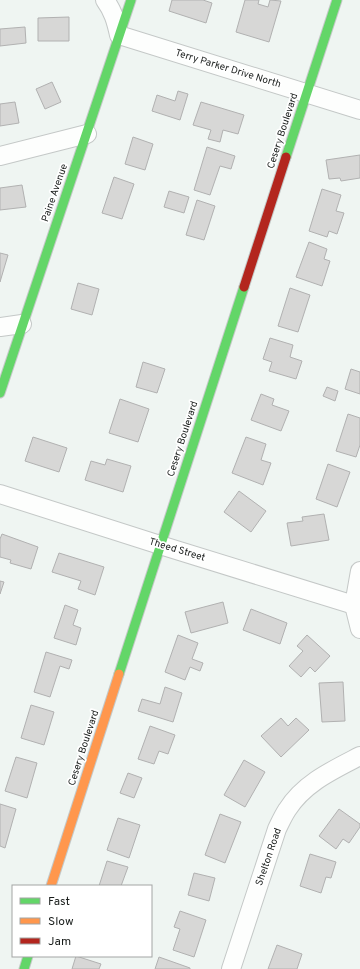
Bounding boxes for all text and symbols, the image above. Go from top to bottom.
street label: Terry Parker Drive North [174,47,282,91]
street label: Cesery Boulevard [265,92,301,170]
street label: Paine Avenue [39,162,71,224]
street label: Cesery Boulevard [165,400,201,478]
street label: Theed Street [147,535,207,565]
street label: Cesery Boulevard [66,709,102,787]
street label: Shelton Road [253,826,285,888]
legend [12,885,152,957]
text: Fast [48,894,70,910]
text: Slow [48,914,74,930]
text: Jam [48,934,71,950]

